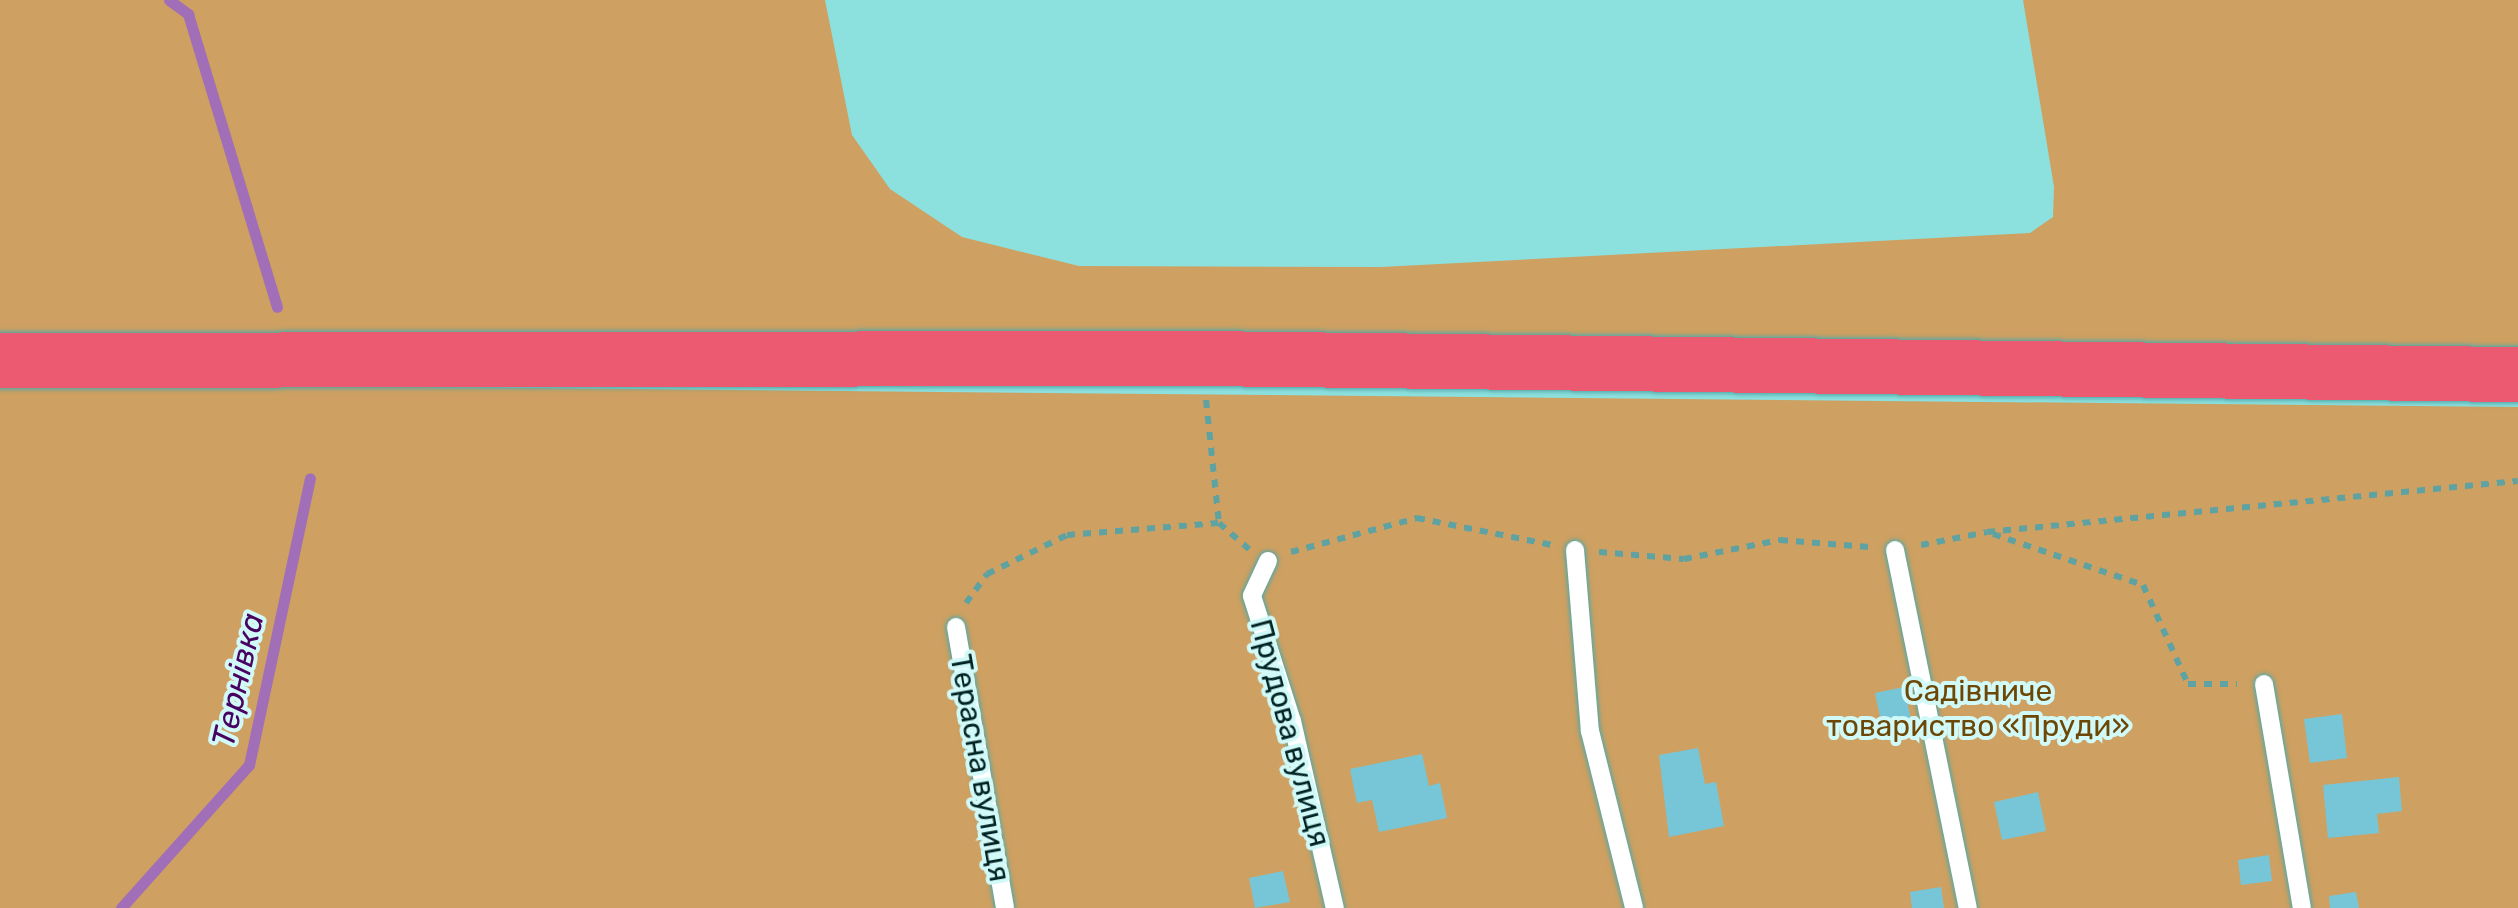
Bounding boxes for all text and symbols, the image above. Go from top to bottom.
water label: Тернівка [204,609,272,751]
street label: Прудова вулиця [1242,615,1338,851]
street label: Терасна вулиця [942,651,1018,885]
park label: Садівниче товариство «Пруди» [1826,673,2130,744]

